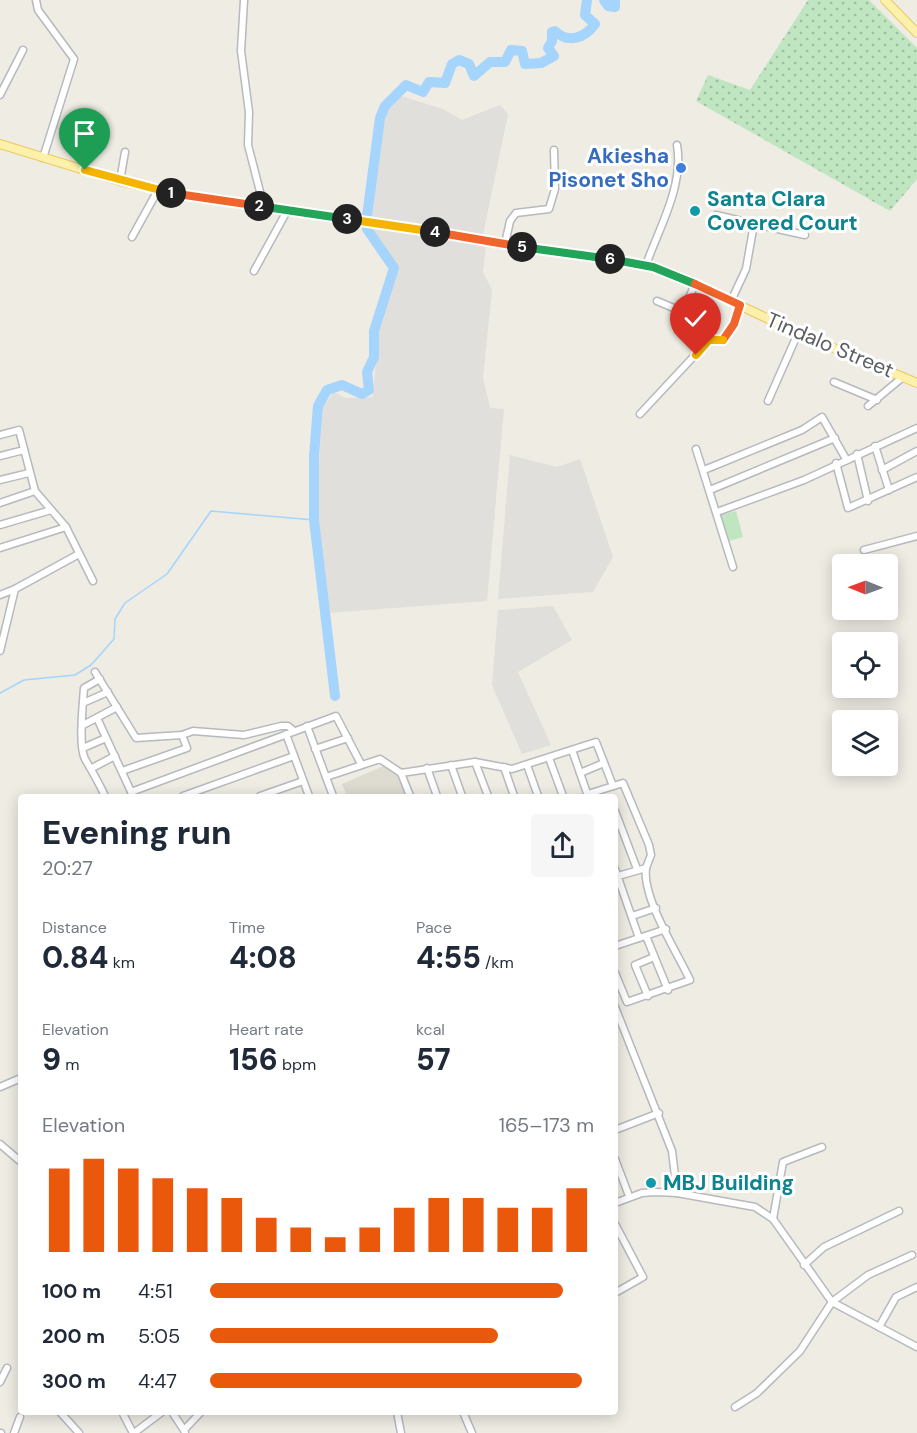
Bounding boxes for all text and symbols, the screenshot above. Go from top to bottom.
pin [59,108,110,170]
icon: arrive [68,117,101,150]
place label: Akiesha Pisonet Sho [548,142,669,194]
marker: Akiesha Pisonet Sho [674,161,688,175]
pin: 1 [156,178,186,208]
text: 1 [168,182,174,203]
place label: Santa Clara Covered Court [707,185,858,237]
pin: 2 [244,191,274,221]
text: 2 [254,195,264,216]
pin: 3 [332,204,362,234]
marker: Santa Clara Covered Court [688,204,702,218]
text: 3 [342,208,352,229]
pin: 4 [420,217,450,247]
text: 4 [430,221,440,242]
pin: 5 [507,232,537,262]
text: 5 [517,236,527,257]
pin: 6 [595,244,625,274]
text: 6 [605,248,615,269]
pin [670,293,721,355]
icon: check [679,302,712,335]
street label: Tindalo Street [762,306,898,384]
north arrow [832,554,898,620]
map controls [832,554,898,776]
button: locate [832,632,898,698]
button: layers [832,710,898,776]
text: Evening run [42,811,231,854]
button: share [531,814,594,877]
text: 20:27 [42,855,93,881]
text: Distance [42,917,107,938]
text: Time [229,917,265,938]
text: Pace [416,917,452,938]
text: 0.84 [42,938,108,977]
text: 4:08 [229,938,297,977]
text: 4:55 [416,938,481,977]
text: km [108,952,135,973]
text: /km [481,952,514,973]
text: Elevation [42,1019,109,1040]
text: Heart rate [229,1019,304,1040]
text: kcal [416,1019,445,1040]
text: 9 [42,1040,61,1079]
text: 156 [229,1040,278,1079]
text: 57 [416,1040,451,1079]
text: m [61,1054,80,1075]
text: bpm [278,1054,316,1075]
text: Elevation [42,1112,125,1138]
text: 165–173 m [499,1112,594,1138]
place label: MBJ Building [663,1169,794,1197]
marker: MBJ Building [644,1176,658,1190]
text: 100 m [42,1278,101,1304]
text: 4:51 [138,1278,173,1304]
text: 200 m [42,1323,105,1349]
text: 5:05 [138,1323,180,1349]
text: 300 m [42,1368,106,1394]
text: 4:47 [138,1368,177,1394]

